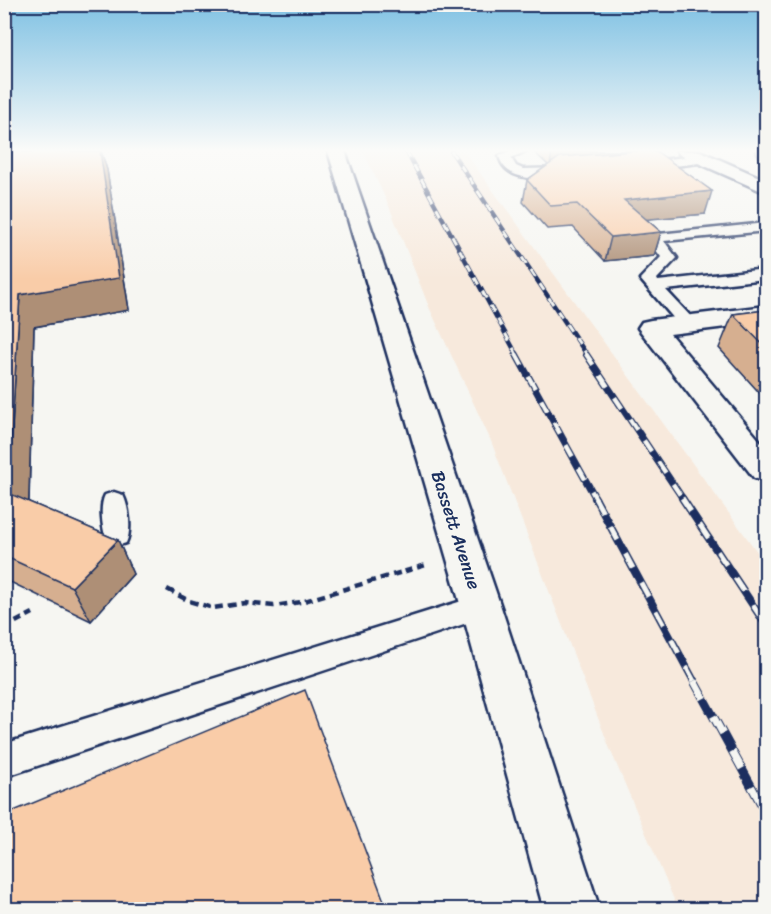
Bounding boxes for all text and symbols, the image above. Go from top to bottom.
street label: Bassett Avenue [422,466,490,594]

